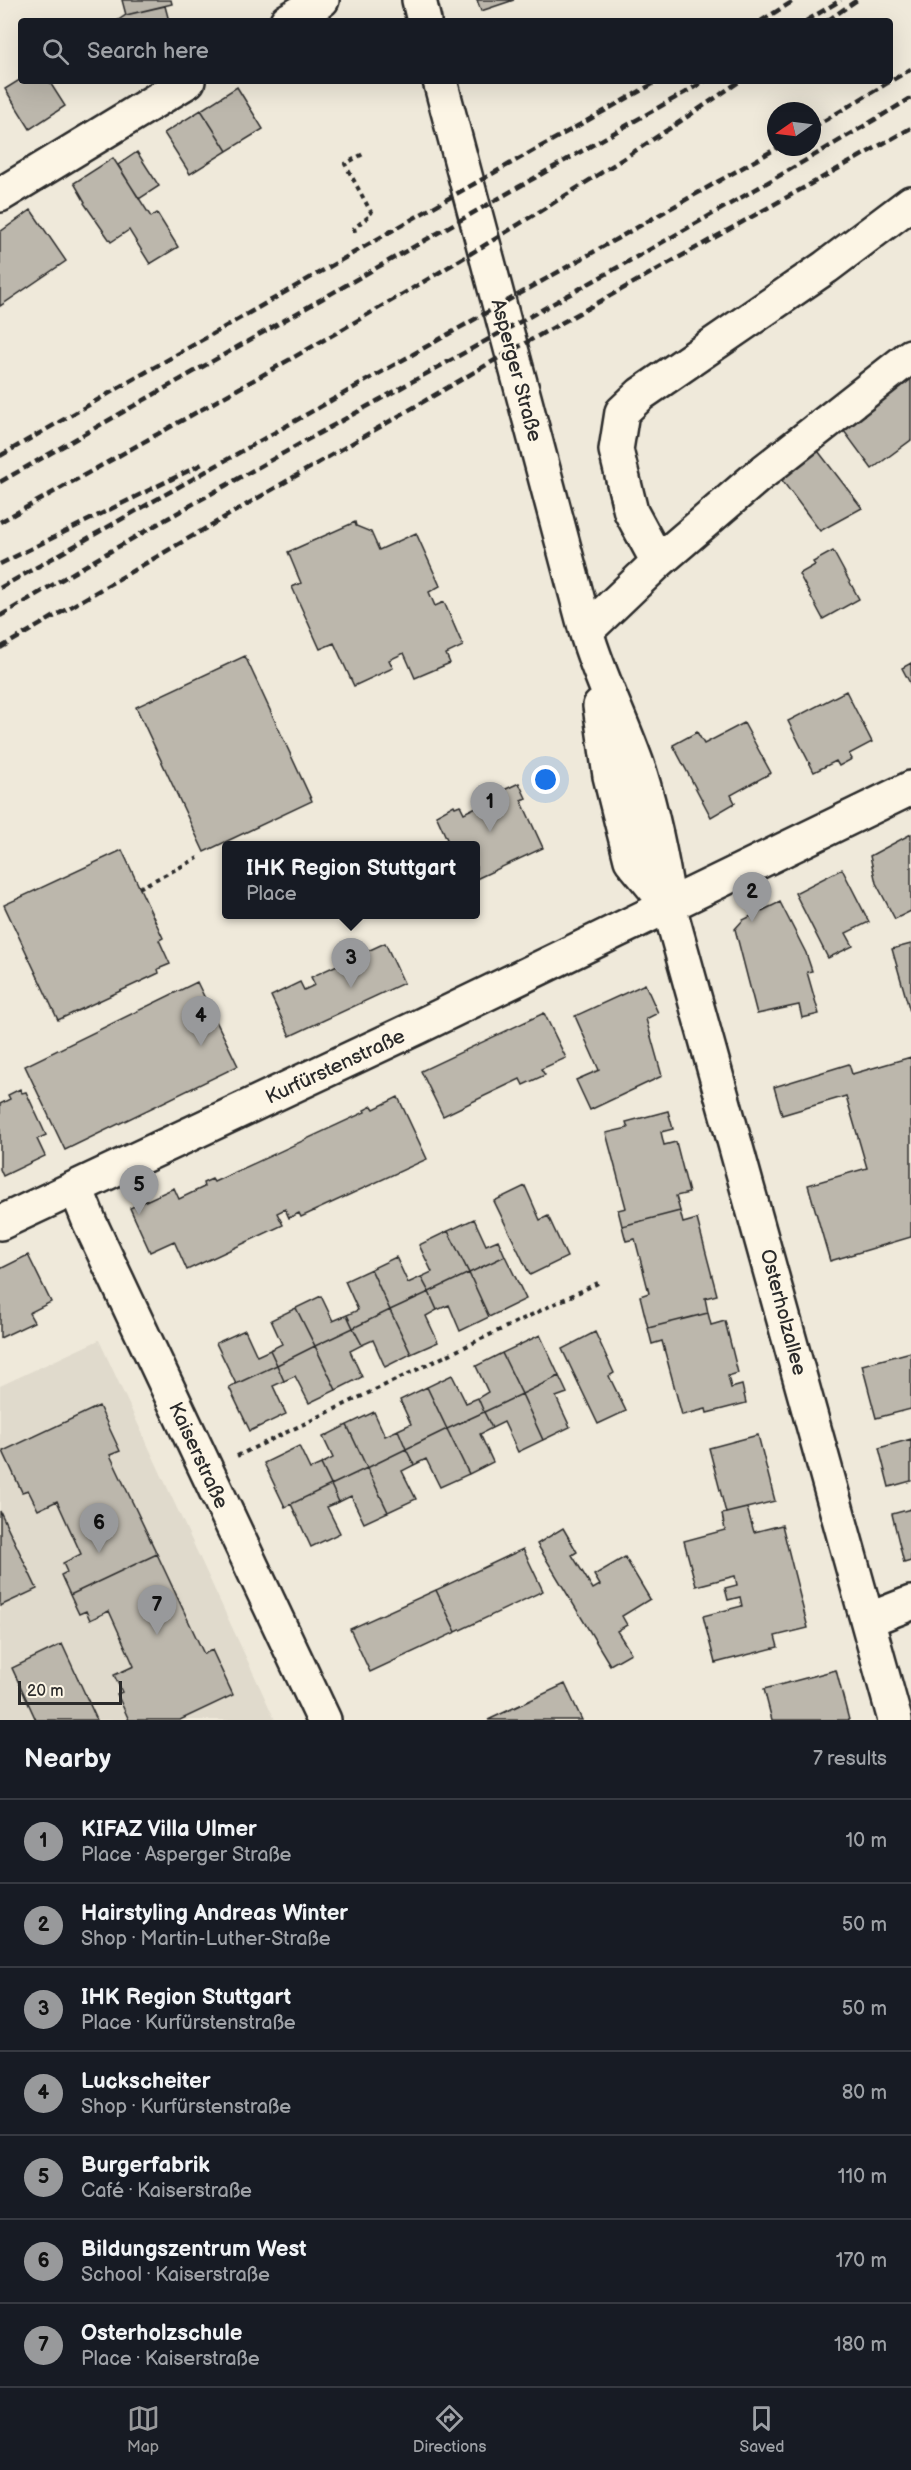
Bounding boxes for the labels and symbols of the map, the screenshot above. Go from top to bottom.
north arrow [767,102,821,156]
street label: Asperger Straße [485,296,547,444]
your location [531,765,560,794]
pin: 1 [470,782,510,832]
pin: 2 [732,872,771,922]
pin: 3 [332,938,370,988]
pin: 4 [182,996,220,1046]
street label: Kurfürstenstraße [262,1024,409,1110]
pin: 5 [120,1166,158,1215]
street label: Osterholzallee [755,1246,811,1378]
street label: Kaiserstraße [163,1398,233,1513]
pin: 6 [80,1504,118,1553]
pin: 7 [138,1586,176,1635]
scale bar [18,1678,122,1706]

